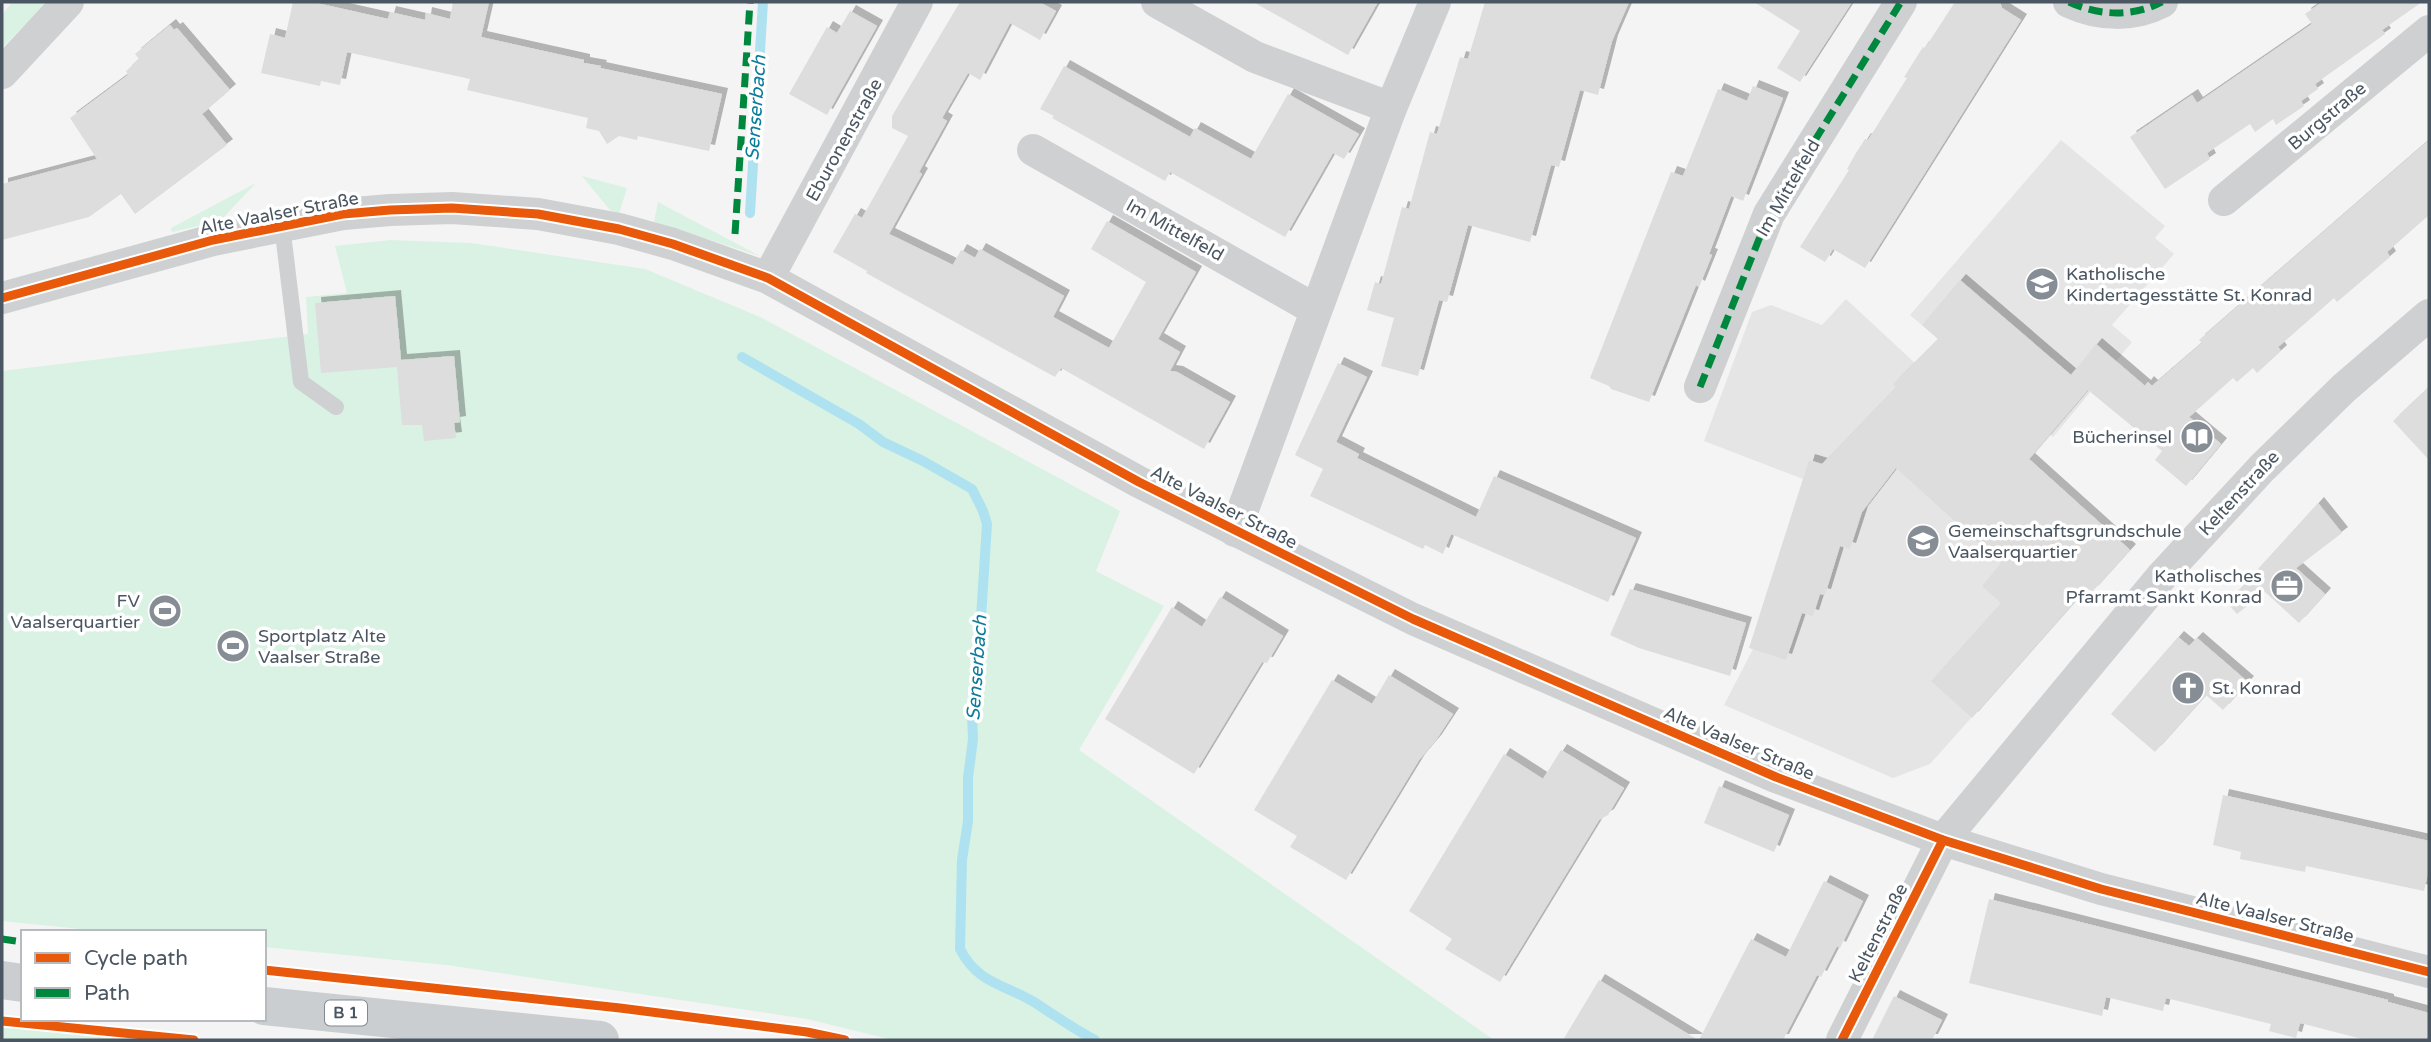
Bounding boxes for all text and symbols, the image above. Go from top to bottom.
water label: Senserbach [741,54,771,161]
street label: Eburonenstraße [801,75,887,205]
street label: Burgstraße [2284,77,2370,155]
street label: Im Mittelfeld [1751,136,1825,240]
street label: Alte Vaalser Straße [198,187,360,239]
street label: Im Mittelfeld [1122,194,1228,266]
place label: Katholische Kindertagesstätte St. Konrad [2066,263,2312,306]
school or university icon: Katholische Kindertagesstätte St. Konrad [2023,265,2061,303]
library icon: Bücherinsel [2178,418,2216,456]
place label: Bücherinsel [2072,426,2172,448]
street label: Keltenstraße [2194,446,2284,540]
street label: Alte Vaalser Straße [1147,460,1301,554]
place label: Gemeinschaftsgrundschule Vaalserquartier [1948,520,2182,563]
school or university icon: Gemeinschaftsgrundschule Vaalserquartier [1904,522,1942,560]
place label: Katholisches Pfarramt Sankt Konrad [2066,565,2262,608]
office icon: Katholisches Pfarramt Sankt Konrad [2268,567,2306,605]
place label: FV Vaalserquartier [11,590,141,633]
sports icon: FV Vaalserquartier [146,592,184,630]
water label: Senserbach [962,614,992,721]
place label: Sportplatz Alte Vaalser Straße [258,625,386,668]
sports icon: Sportplatz Alte Vaalser Straße [214,627,252,665]
church icon: St. Konrad [2169,669,2207,707]
place label: St. Konrad [2212,677,2301,699]
street label: Alte Vaalser Straße [1660,701,1818,785]
street label: Keltenstraße [1844,880,1912,986]
street label: Alte Vaalser Straße [2194,887,2356,947]
legend [21,930,266,1021]
text: Cycle path [84,946,188,971]
text: Path [84,981,130,1006]
road number: B 1 [325,1001,367,1026]

